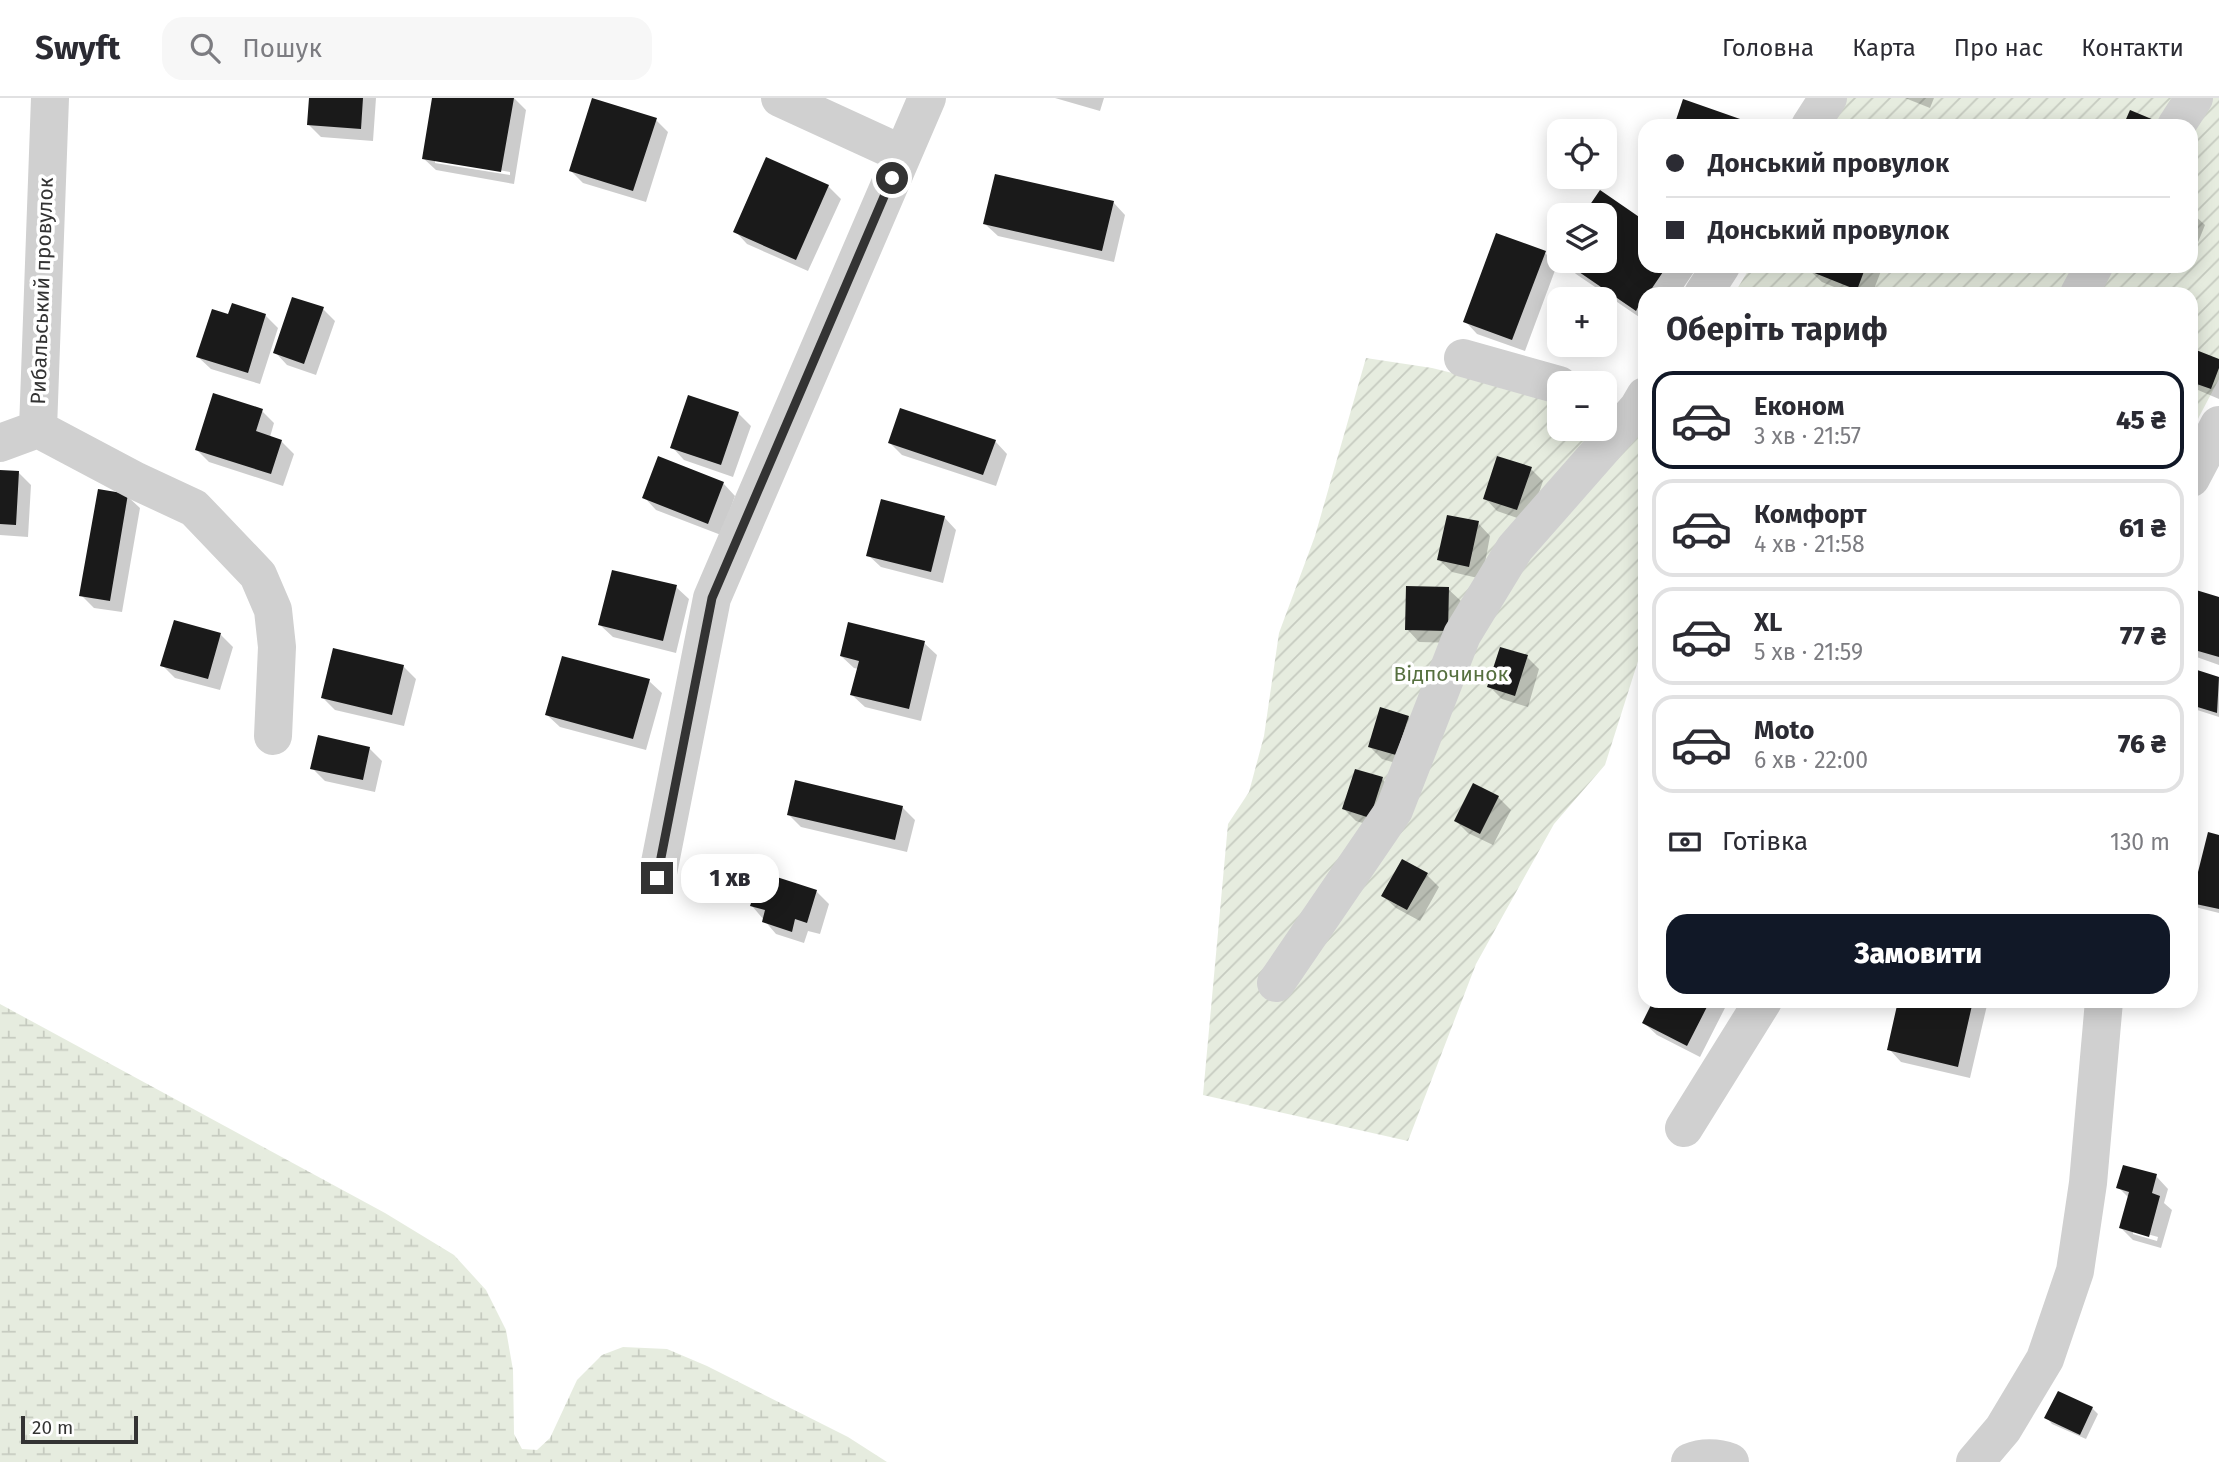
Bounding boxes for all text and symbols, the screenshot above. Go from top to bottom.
search box [162,17,652,80]
text: Swyft [35,28,120,68]
icon: search [186,29,224,67]
text: Пошук [242,33,322,64]
text: Головна [1722,34,1814,62]
text: Карта [1852,34,1916,62]
text: Про нас [1954,34,2043,62]
text: Контакти [2081,34,2184,62]
map controls [1547,119,1617,441]
button: locate [1547,119,1617,189]
text: Донський провулок [1708,148,1949,179]
route start [876,162,908,194]
street label: Рибальський провулок [25,177,59,405]
button: layers [1547,203,1617,273]
text: Донський провулок [1708,215,1949,246]
button: + [1547,287,1617,357]
text: Оберіть тариф [1666,310,1888,348]
button: − [1547,371,1617,441]
icon: car [1670,389,1733,452]
text: Економ [1754,391,1844,422]
text: 45 ₴ [2116,405,2166,436]
text: 3 хв · 21:57 [1754,422,1861,450]
icon: car [1670,497,1733,560]
text: Комфорт [1754,499,1867,530]
text: 61 ₴ [2119,513,2166,544]
text: 4 хв · 21:58 [1754,530,1865,558]
icon: car [1670,605,1733,668]
text: XL [1754,607,1782,638]
text: 77 ₴ [2120,621,2166,652]
text: 5 хв · 21:59 [1754,638,1863,666]
park label: Відпочинок [1394,661,1509,687]
icon: car [1670,713,1733,776]
text: Moto [1754,715,1814,746]
text: 76 ₴ [2118,729,2166,760]
text: 6 хв · 22:00 [1754,746,1868,774]
icon: cash [1666,823,1704,861]
text: Готівка [1722,826,1808,857]
text: 130 m [2110,828,2170,856]
callout: 1 хв [682,854,780,902]
route end [641,862,673,894]
text: 1 хв [710,864,750,892]
button: Замовити [1666,914,2170,994]
scale bar [21,1413,138,1445]
text: 20 m [32,1416,73,1439]

